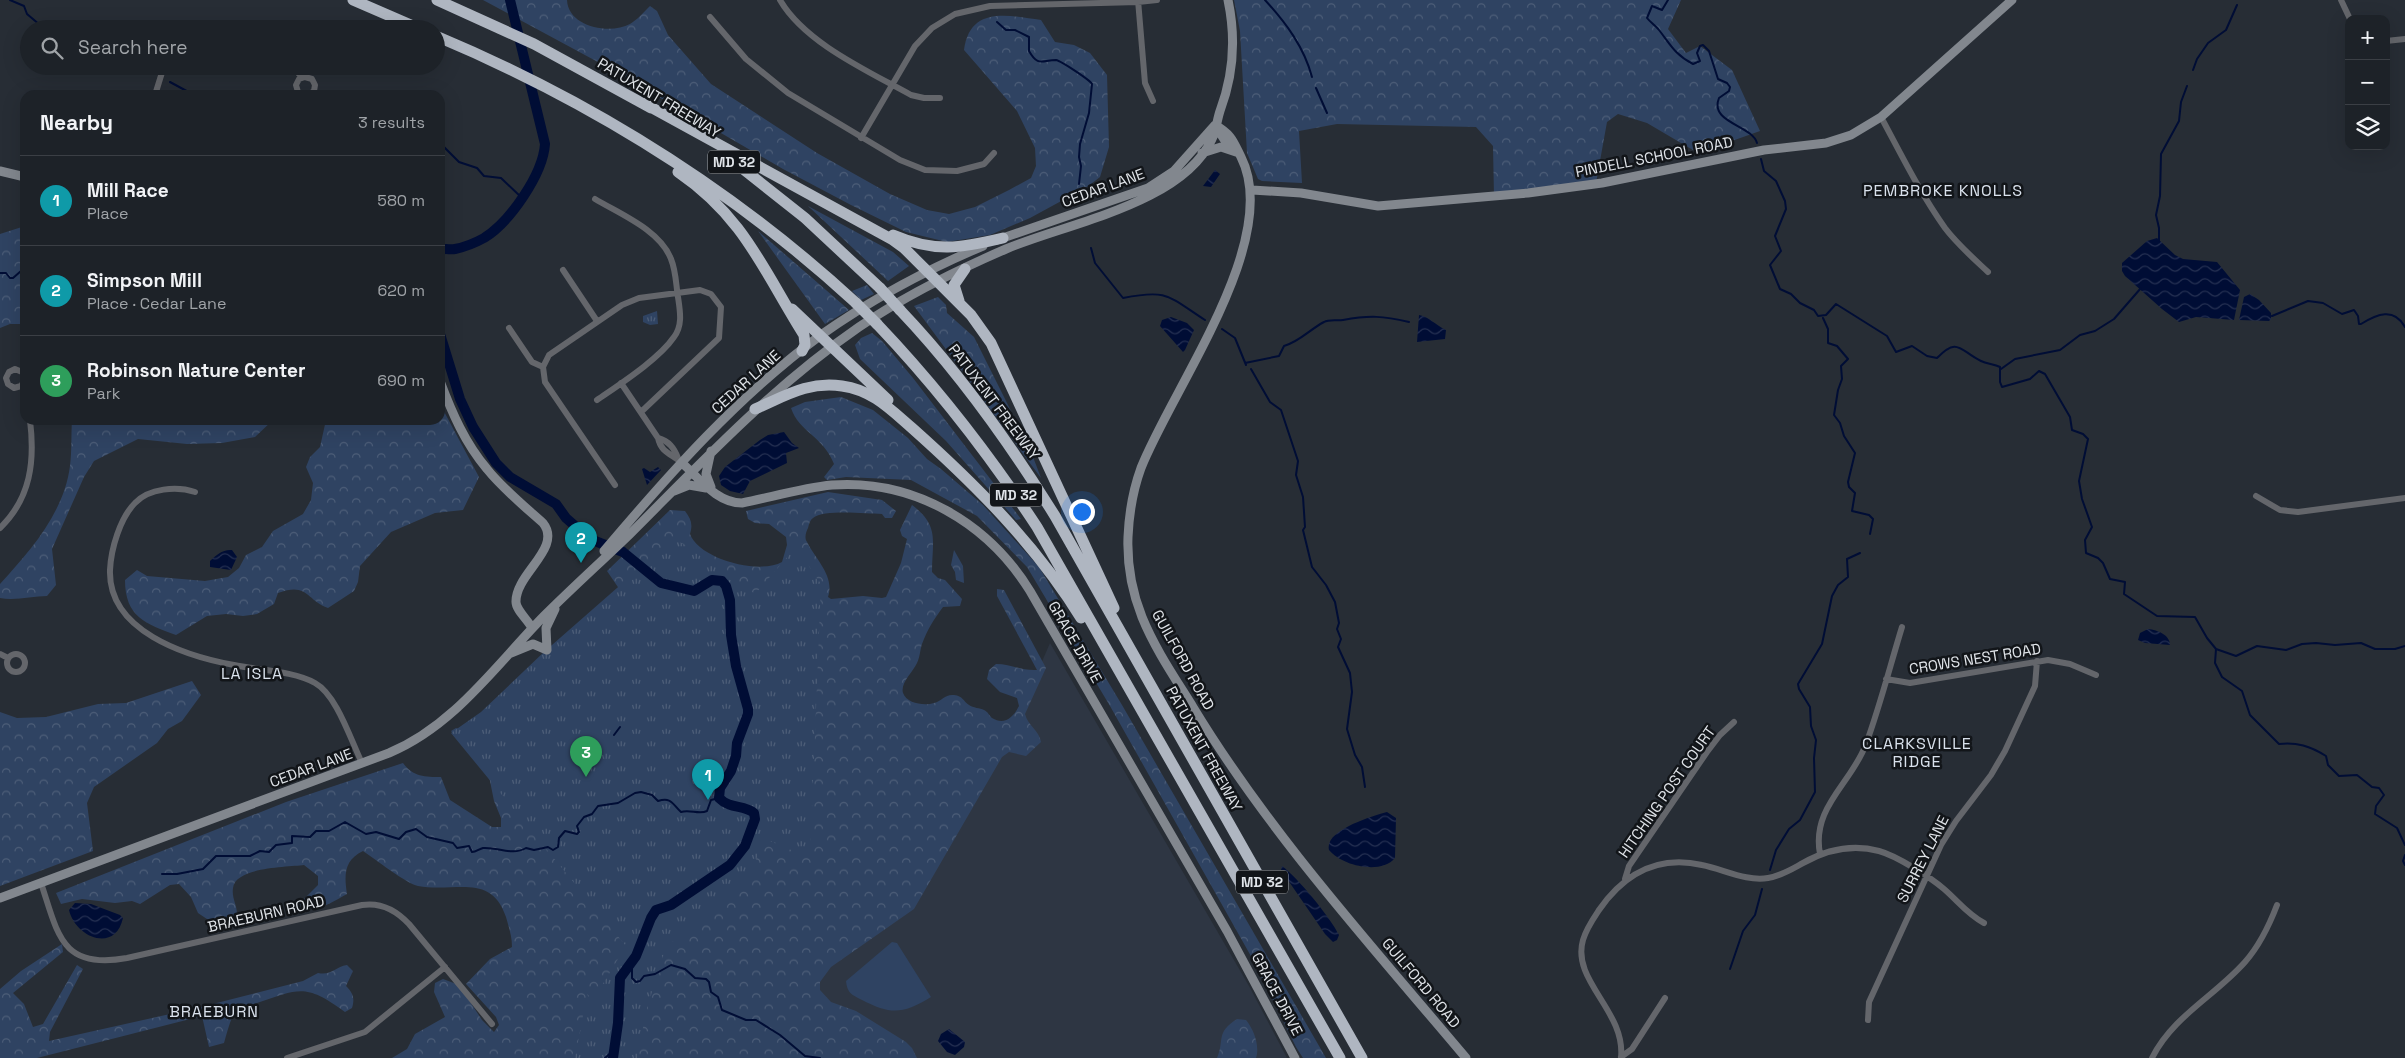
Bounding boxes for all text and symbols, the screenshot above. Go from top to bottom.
map controls [2345,15,2390,150]
button: + [2345,15,2390,60]
search box [20,20,445,75]
icon: search [38,34,66,62]
text: Search here [78,35,188,60]
street label: PATUXENT FREEWAY [594,53,724,142]
button: − [2345,60,2390,105]
button: layers [2345,105,2390,150]
text: Nearby [40,109,113,136]
text: 3 results [358,112,425,133]
street label: PINDELL SCHOOL ROAD [1574,132,1734,181]
road number: MD 32 [708,150,760,173]
street label: CEDAR LANE [1059,164,1147,211]
text: Mill Race [87,178,169,203]
district label: PEMBROKE KNOLLS [1863,180,2023,201]
text: 1 [52,190,60,211]
text: 580 m [377,190,425,211]
text: Place [87,203,129,224]
text: Simpson Mill [87,268,202,293]
text: 2 [51,280,61,301]
text: 620 m [377,280,425,301]
text: Place · Cedar Lane [87,293,226,314]
street label: PATUXENT FREEWAY [945,340,1044,463]
street label: CEDAR LANE [707,346,784,418]
text: Robinson Nature Center [87,358,305,383]
text: 3 [51,370,61,391]
text: 690 m [377,370,425,391]
text: Park [87,383,120,404]
road number: MD 32 [990,484,1042,506]
your location [1069,499,1095,525]
pin: 2 [565,522,597,563]
street label: GRACE DRIVE [1044,597,1107,686]
street label: GUILFORD ROAD [1148,606,1219,713]
street label: CROWS NEST ROAD [1908,639,2042,678]
district label: LA ISLA [221,663,283,684]
street label: PATUXENT FREEWAY [1162,683,1247,815]
street label: HITCHING POST COURT [1614,722,1719,861]
district label: CLARKSVILLE RIDGE [1862,733,1972,772]
pin: 3 [570,736,602,777]
street label: CEDAR LANE [267,744,355,791]
pin: 1 [692,759,724,800]
street label: SURREY LANE [1892,812,1953,906]
road number: MD 32 [1236,870,1288,894]
street label: BRAEBURN ROAD [206,891,326,936]
street label: GUILFORD ROAD [1378,934,1465,1032]
street label: GRACE DRIVE [1248,949,1307,1039]
district label: BRAEBURN [169,1001,259,1022]

